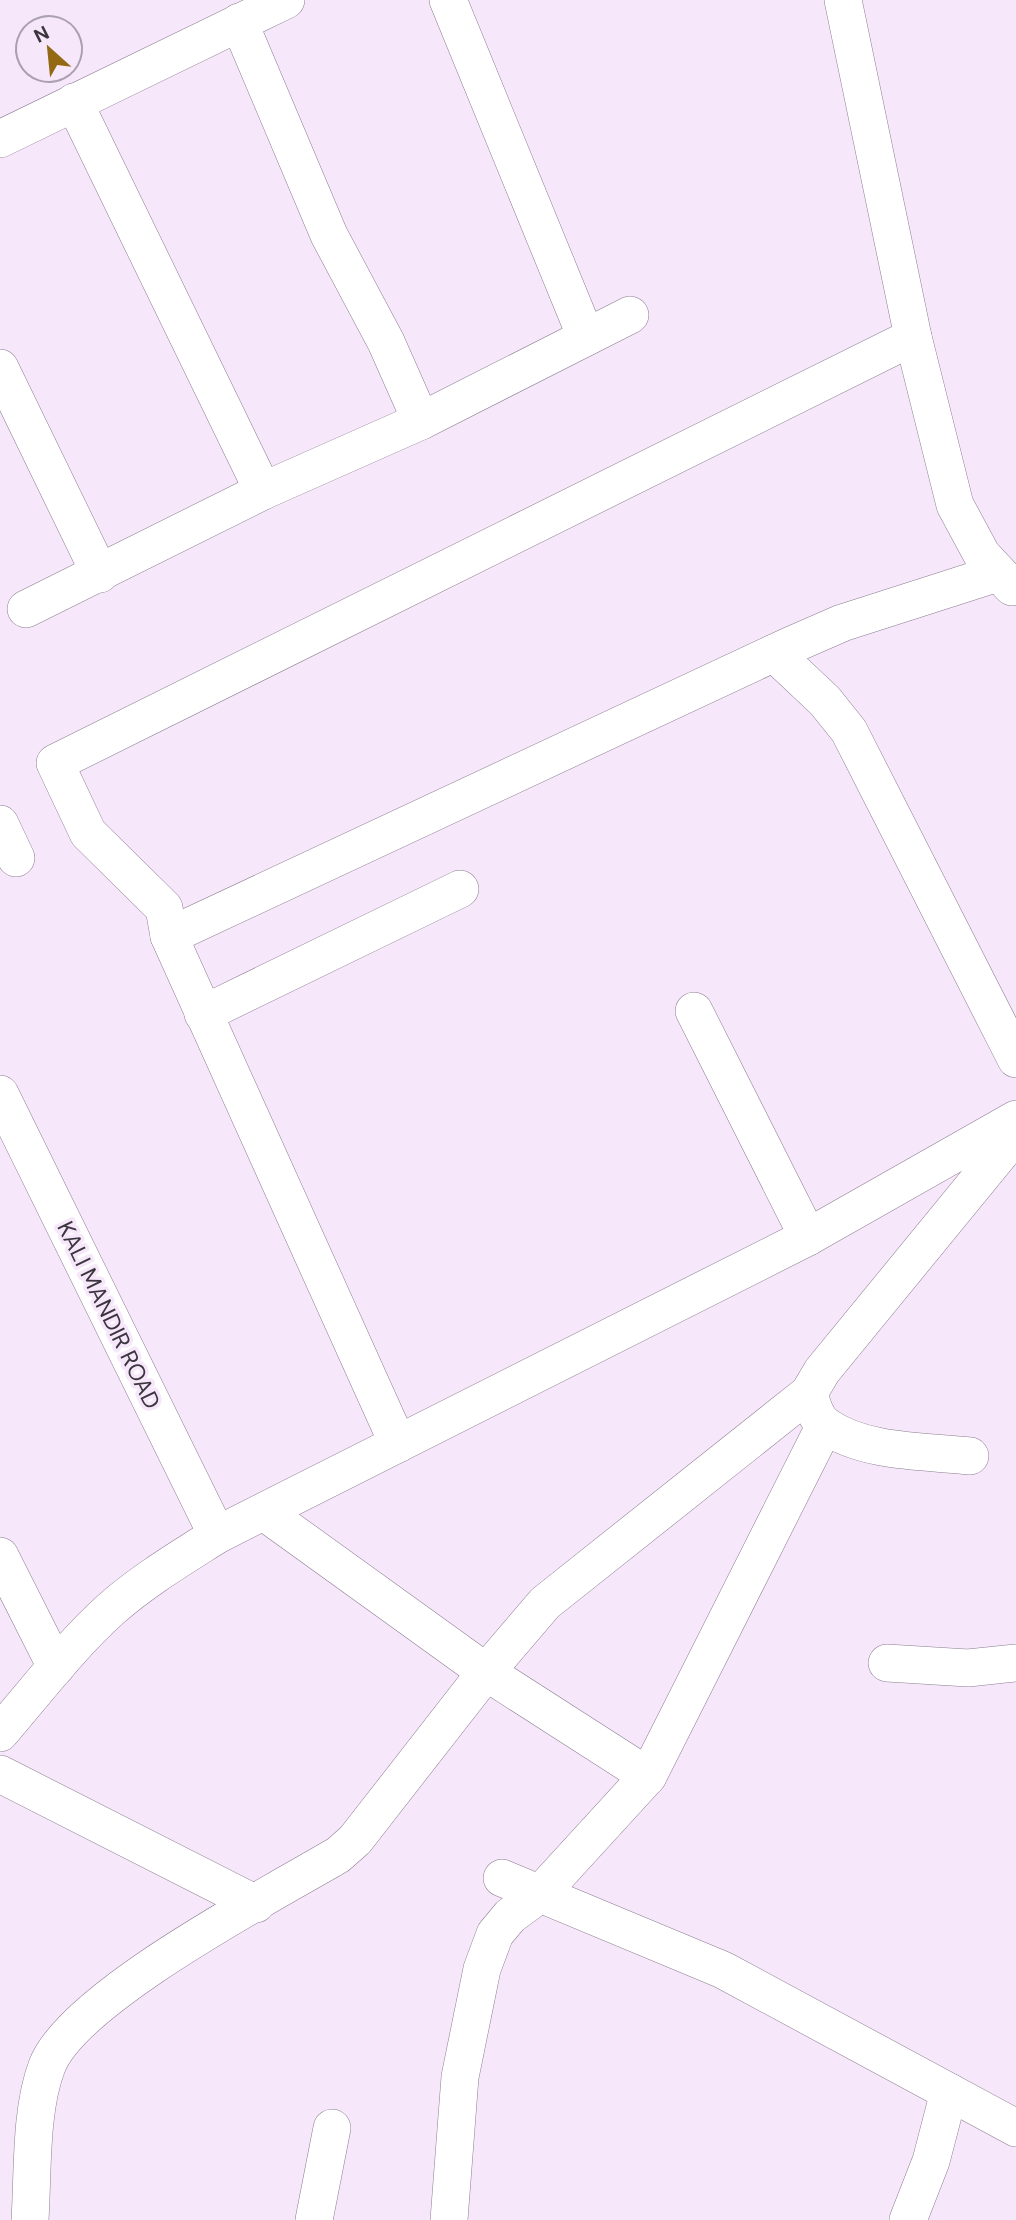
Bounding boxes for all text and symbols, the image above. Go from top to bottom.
north arrow [14,14,84,84]
text: N [30,20,53,49]
street label: KALI MANDIR ROAD [51,1216,167,1414]

